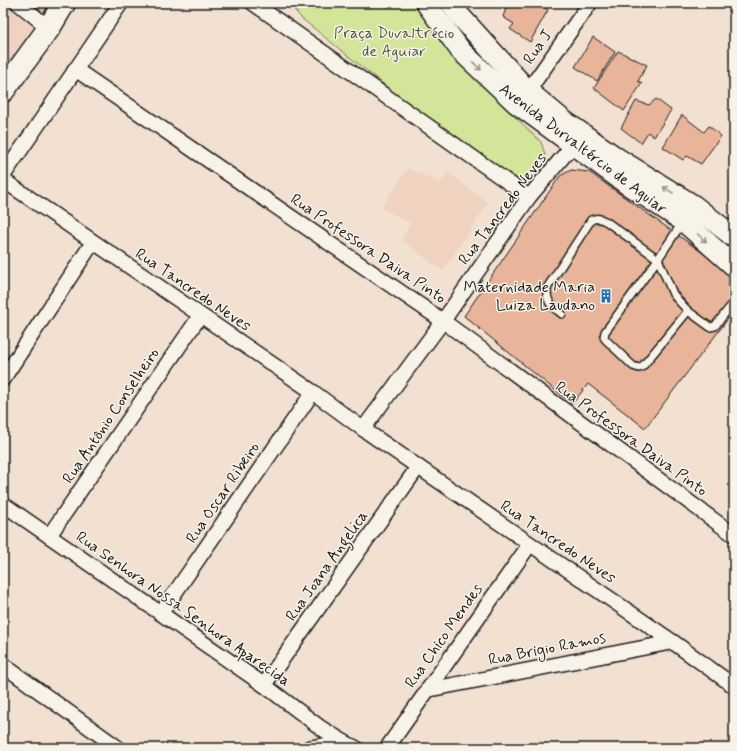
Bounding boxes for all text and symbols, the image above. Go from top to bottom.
park label: Praça Duvaltrécio de Aguiar [334,23,454,62]
street label: Rua J [519,25,557,69]
one-way arrow [471,61,481,70]
street label: Avenida Durvaltércio de Aguiar [495,79,672,219]
street label: Rua Tancredo Neves [454,149,552,269]
one-way arrow [663,186,674,194]
street label: Rua Professora Daiva Pinto [286,189,450,309]
one-way arrow [697,233,707,242]
street label: Rua Tancredo Neves [131,243,255,337]
place label: Maternidade Maria Luiza Laudano [464,277,595,316]
building icon: Maternidade Maria Luiza Laudano [598,288,614,304]
street label: Rua Antônio Conselheiro [58,344,164,488]
street label: Rua Professora Daiva Pinto [551,377,711,501]
street label: Rua Oscar Ribeiro [181,438,265,548]
street label: Rua Tancredo Neves [496,495,620,589]
street label: Rua Joana Angelica [281,507,374,626]
street label: Rua Senhora Nossa Senhora Aparecida [71,527,294,692]
street label: Rua Chico Mendes [400,580,488,692]
street label: Rua Brigio Ramos [487,627,608,672]

